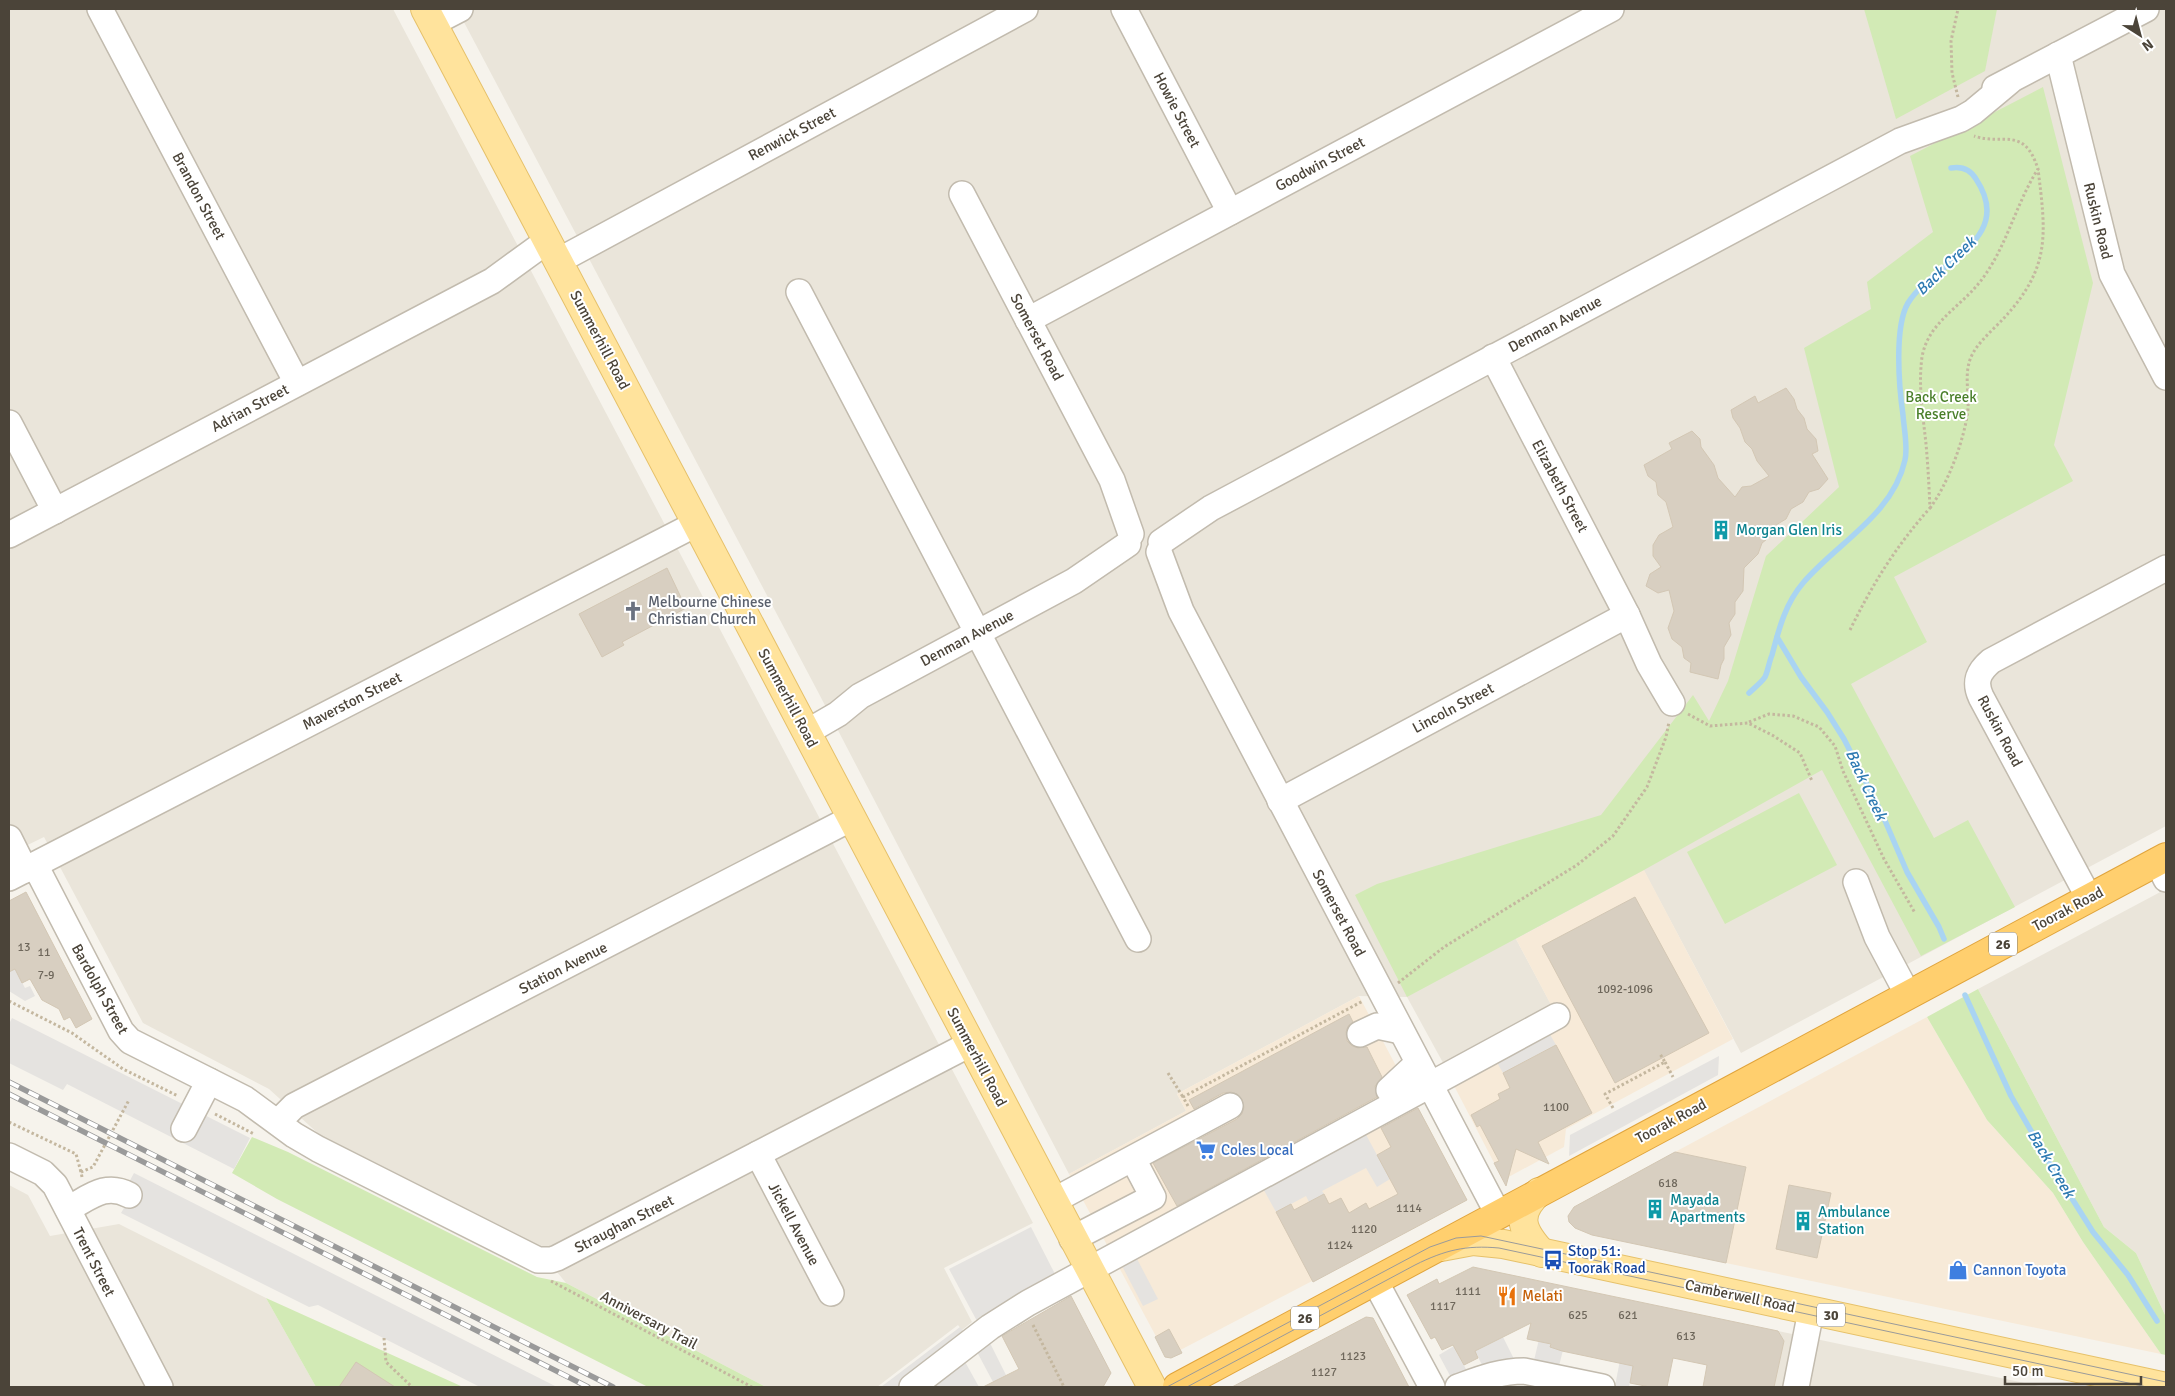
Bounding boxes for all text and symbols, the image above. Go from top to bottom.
north arrow [2115,10,2165,60]
text: N [2138,35,2156,55]
street label: Howie Street [1150,69,1204,151]
street label: Renwick Street [745,103,839,165]
street label: Goodwin Street [1272,133,1368,195]
street label: Brandon Street [168,149,230,243]
street label: Ruskin Road [2080,181,2116,261]
water label: Back Creek [1912,231,1982,300]
street label: Summerhill Road [566,287,634,393]
street label: Somerset Road [1007,290,1067,384]
street label: Denman Avenue [1505,292,1605,356]
street label: Adrian Street [208,380,292,436]
park label: Back Creek Reserve [1905,388,1977,423]
street label: Elizabeth Street [1528,437,1592,535]
building icon: Morgan Glen Iris [1710,519,1732,541]
place label: Morgan Glen Iris [1736,521,1842,539]
place label: Melbourne Chinese Christian Church [648,593,772,628]
church icon: Melbourne Chinese Christian Church [622,600,644,622]
street label: Denman Avenue [917,606,1017,670]
street label: Summerhill Road [754,645,822,751]
street label: Maverston Street [299,668,405,734]
street label: Lincoln Street [1409,679,1497,737]
street label: Ruskin Road [1974,692,2026,770]
water label: Back Creek [1841,746,1892,826]
street label: Somerset Road [1309,866,1369,960]
street label: Toorak Road [2029,883,2107,935]
road number: 26 [1989,932,2017,956]
street label: Station Avenue [516,938,610,998]
house number: 13 [18,940,30,955]
street label: Bardolph Street [68,941,132,1037]
house number: 11 [38,945,50,960]
house number: 7-9 [37,968,55,983]
house number: 1092-1096 [1597,982,1653,997]
street label: Summerhill Road [943,1004,1011,1110]
street label: Toorak Road [1632,1095,1710,1147]
house number: 1100 [1543,1100,1569,1115]
water label: Back Creek [2023,1126,2080,1203]
supermarket icon: Coles Local [1195,1139,1217,1161]
place label: Coles Local [1221,1141,1294,1159]
house number: 618 [1658,1176,1678,1191]
street label: Jickell Avenue [765,1179,823,1269]
street label: Straughan Street [571,1191,677,1257]
place label: Mayada Apartments [1670,1191,1746,1226]
building icon: Mayada Apartments [1644,1198,1666,1220]
house number: 1114 [1396,1201,1422,1216]
place label: Ambulance Station [1818,1203,1890,1238]
building icon: Ambulance Station [1792,1210,1814,1232]
house number: 1120 [1351,1222,1377,1237]
street label: Trent Street [69,1224,119,1300]
house number: 1124 [1327,1238,1353,1253]
place label: Stop 51: Toorak Road [1568,1242,1646,1277]
bus stop icon: Stop 51: Toorak Road [1542,1249,1564,1271]
shop icon: Cannon Toyota [1947,1259,1969,1281]
place label: Cannon Toyota [1973,1261,2066,1279]
street label: Camberwell Road [1683,1276,1797,1316]
house number: 1111 [1455,1284,1481,1299]
restaurant icon: Melati [1496,1285,1518,1307]
street label: Anniversary Trail [597,1287,701,1353]
place label: Melati [1522,1287,1563,1305]
house number: 1117 [1430,1299,1456,1314]
road number: 30 [1817,1304,1845,1326]
road number: 26 [1291,1306,1319,1330]
house number: 625 [1568,1308,1588,1323]
house number: 621 [1618,1308,1638,1323]
house number: 613 [1676,1329,1696,1344]
house number: 1123 [1340,1349,1366,1364]
scale bar [2005,1354,2141,1386]
text: 50 m [2012,1362,2043,1380]
house number: 1127 [1311,1365,1337,1380]

